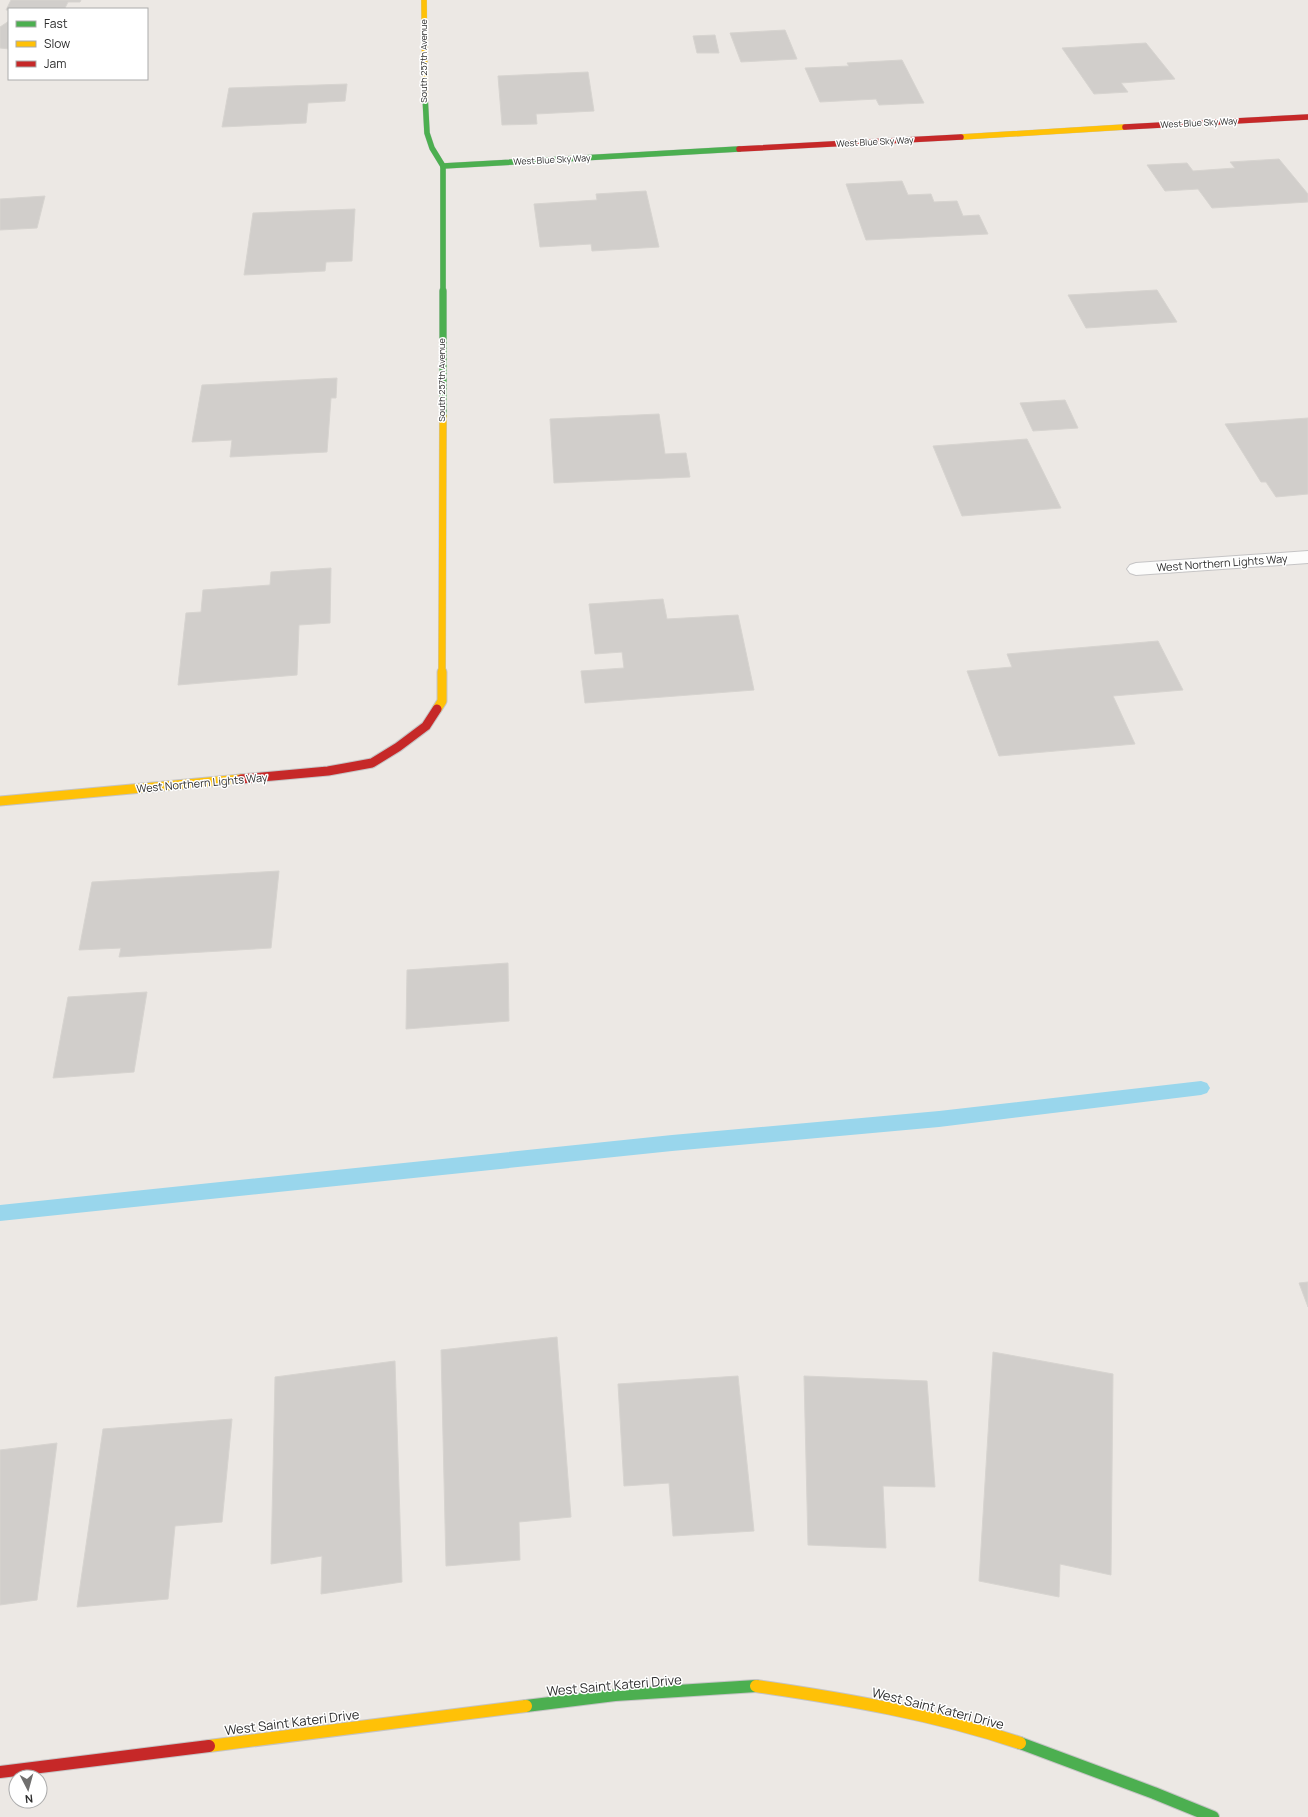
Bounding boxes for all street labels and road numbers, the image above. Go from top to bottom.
street label: South 257th Avenue [417,19,430,103]
street label: West Blue Sky Way [1160,114,1238,131]
street label: West Blue Sky Way [836,133,914,150]
street label: West Blue Sky Way [513,151,591,168]
street label: South 257th Avenue [435,338,448,422]
street label: West Northern Lights Way [1156,550,1288,575]
street label: West Northern Lights Way [136,769,268,796]
street label: West Saint Kateri Drive [546,1670,683,1700]
street label: West Saint Kateri Drive [870,1683,1006,1733]
street label: West Saint Kateri Drive [224,1705,361,1739]

